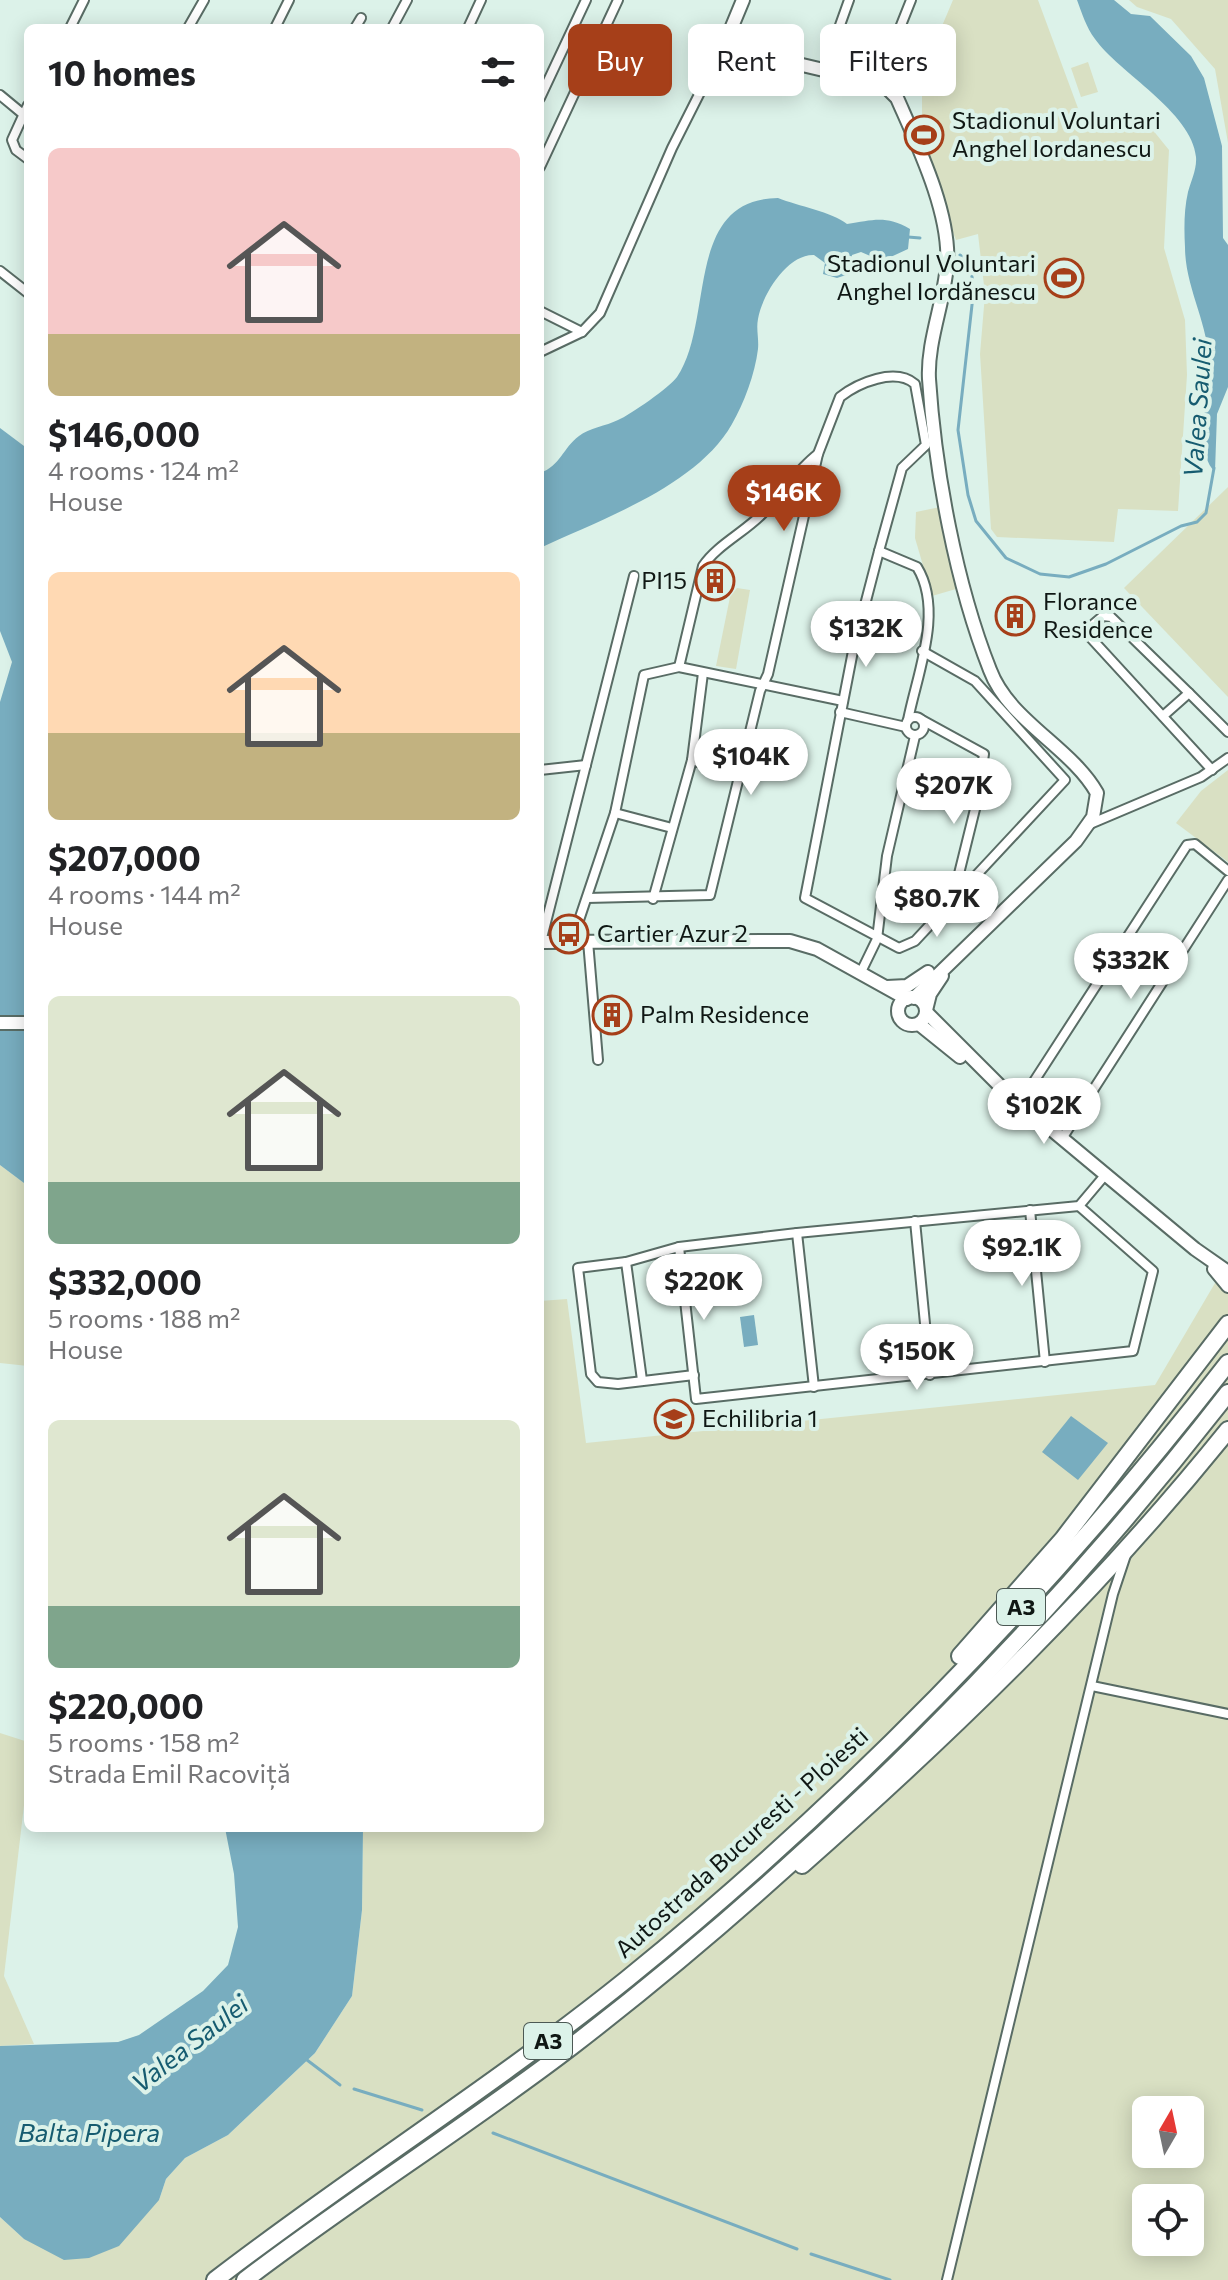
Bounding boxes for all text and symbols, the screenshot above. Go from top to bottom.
chip: Buy [568,24,672,96]
chip: Rent [688,24,804,96]
chip: Filters [820,24,956,96]
icon: filters [476,50,520,94]
text: 10 homes [48,51,196,93]
place label: Stadionul Voluntari Anghel Iordanescu [952,105,1161,162]
sports icon: Stadionul Voluntari Anghel Iordanescu [903,114,945,156]
icon: home [212,200,356,344]
place label: Stadionul Voluntari Anghel Iordănescu [827,248,1036,305]
sports icon: Stadionul Voluntari Anghel Iordănescu [1043,257,1085,299]
water label: Valea Saulei [1176,336,1217,478]
text: $146,000 [48,412,200,454]
text: 4 rooms · 124 m² [48,454,239,485]
pin: $146K [728,465,840,533]
text: $146K [746,475,822,506]
text: House [48,485,123,516]
building icon: PI15 [694,560,736,602]
place label: PI15 [641,565,687,594]
place label: Florance Residence [1043,586,1153,643]
building icon: Florance Residence [994,595,1036,637]
pin: $132K [810,601,922,669]
text: $132K [829,611,903,642]
icon: home [212,624,356,768]
pin: $104K [695,729,807,797]
text: $104K [712,739,790,770]
pin: $207K [898,758,1010,826]
text: $207K [914,768,994,799]
text: $207,000 [48,836,201,878]
pin: $80.7K [872,871,1002,939]
text: 4 rooms · 144 m² [48,878,241,909]
text: $80.7K [893,881,981,912]
text: House [48,909,123,940]
bus stop icon: Cartier Azur 2 [548,913,590,955]
place label: Cartier Azur 2 [597,918,748,947]
pin: $332K [1075,933,1187,1001]
text: $332K [1092,943,1170,974]
building icon: Palm Residence [591,994,633,1036]
place label: Palm Residence [640,999,809,1028]
icon: home [212,1048,356,1192]
pin: $102K [988,1078,1100,1146]
text: $102K [1006,1088,1082,1119]
pin: $92.1K [957,1220,1087,1288]
text: $92.1K [982,1230,1062,1261]
pin: $220K [648,1254,760,1322]
text: $332,000 [48,1260,202,1302]
text: $220K [664,1264,744,1295]
text: 5 rooms · 188 m² [48,1302,240,1333]
pin: $150K [861,1324,973,1392]
text: House [48,1333,123,1364]
text: $150K [878,1334,956,1365]
school or university icon: Echilibria 1 [653,1398,695,1440]
place label: Echilibria 1 [702,1403,818,1432]
icon: home [212,1472,356,1616]
road number: A3 [997,1589,1045,1625]
text: $220,000 [48,1684,204,1726]
street label: Autostrada Bucuresti - Ploiesti [608,1721,873,1963]
text: 5 rooms · 158 m² [48,1726,239,1757]
text: Strada Emil Racoviță [48,1757,290,1788]
water label: Valea Saulei [125,1987,255,2098]
road number: A3 [524,2023,572,2059]
north arrow [1132,2096,1204,2168]
map controls [1132,2096,1204,2256]
water label: Balta Pipera [18,2116,160,2147]
button: locate [1132,2184,1204,2256]

